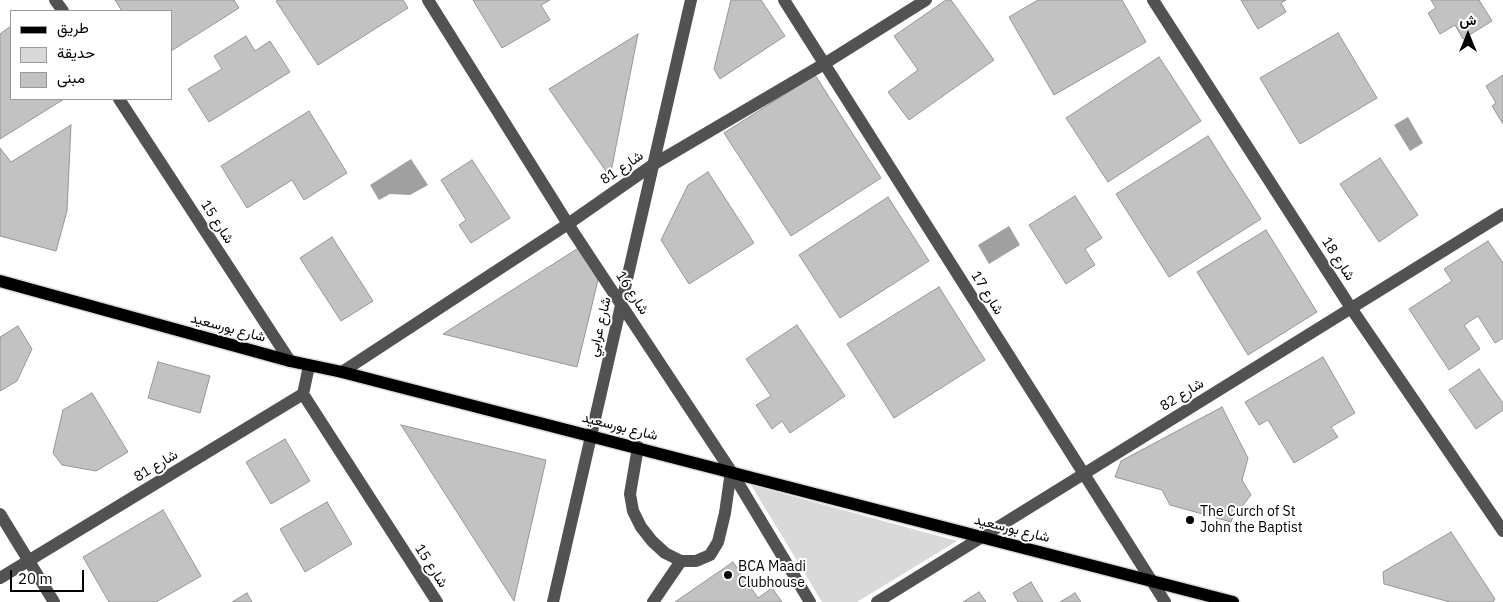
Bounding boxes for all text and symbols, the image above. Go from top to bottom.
legend [10,10,172,100]
north arrow [1443,10,1493,60]
text: ش [1460,11,1476,29]
text: طريق [57,18,89,37]
text: حديقة [57,43,95,62]
text: مبنى [57,68,85,87]
street label: شارع 81 [597,148,647,188]
street label: شارع 15 [197,197,237,247]
street label: شارع 18 [1318,234,1358,284]
street label: شارع 16 [612,268,652,318]
street label: شارع 17 [967,268,1007,318]
street label: شارع عرابي [585,295,615,359]
street label: شارع بورسعيد [189,310,267,346]
street label: شارع 82 [1157,375,1207,415]
street label: شارع بورسعيد [581,410,659,444]
street label: شارع 81 [131,446,181,486]
place label: The Curch of St John the Baptist [1200,504,1303,536]
street label: شارع بورسعيد [973,512,1051,546]
marker: The Curch of St John the Baptist [1184,514,1196,526]
street label: شارع 15 [411,541,451,591]
place label: BCA Maadi Clubhouse [738,559,806,592]
scale bar [12,560,86,592]
text: 20 m [18,569,53,588]
marker: BCA Maadi Clubhouse [722,569,734,581]

